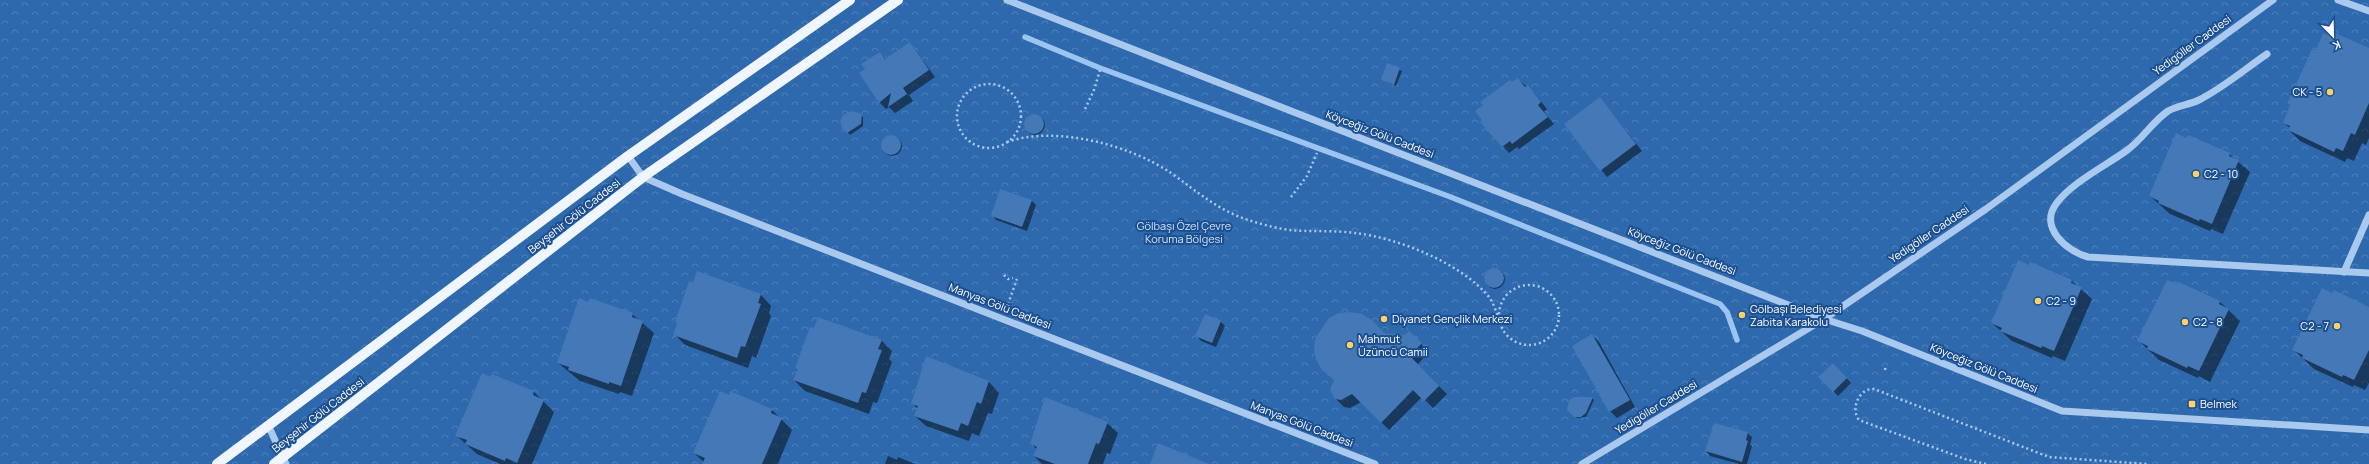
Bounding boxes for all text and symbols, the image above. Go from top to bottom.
street label: Yedigöller Caddesi [2150,11,2234,78]
north arrow [2313,16,2353,56]
text: K [2330,37,2343,54]
place label: CK - 5 [2292,84,2322,99]
marker: CK - 5 [2325,87,2335,97]
street label: Köyceğiz Gölü Caddesi [1324,106,1436,161]
place label: C2 - 10 [2204,166,2238,181]
marker: C2 - 10 [2191,169,2201,179]
street label: Beyşehir Gölü Caddesi [524,175,623,257]
street label: Yedigöller Caddesi [1886,201,1972,266]
park label: Gölbaşı Özel Çevre Koruma Bölgesi [1137,218,1232,246]
street label: Köyceğiz Gölü Caddesi [1626,223,1738,278]
street label: Manyas Gölü Caddesi [947,279,1054,332]
place label: C2 - 9 [2046,293,2076,308]
marker: C2 - 9 [2033,296,2043,306]
place label: Gölbaşı Belediyesi Zabita Karakolu [1750,301,1842,329]
marker: Gölbaşı Belediyesi Zabita Karakolu [1737,310,1747,320]
place label: Diyanet Gençlik Merkezi [1392,311,1512,326]
marker: Diyanet Gençlik Merkezi [1379,314,1389,324]
place label: C2 - 8 [2193,314,2223,329]
marker: C2 - 8 [2180,317,2190,327]
place label: C2 - 7 [2300,318,2329,333]
marker: C2 - 7 [2332,321,2342,331]
place label: Mahmut Üzüncü Camii [1358,331,1428,359]
street label: Köyceğiz Gölü Caddesi [1928,339,2040,396]
marker: Mahmut Üzüncü Camii [1345,340,1355,350]
street label: Beyşehir Gölü Caddesi [268,374,367,456]
street label: Yedigöller Caddesi [1612,376,1700,437]
place label: Belmek [2200,396,2237,411]
street label: Manyas Gölü Caddesi [1249,397,1356,450]
marker: Belmek [2187,399,2197,409]

